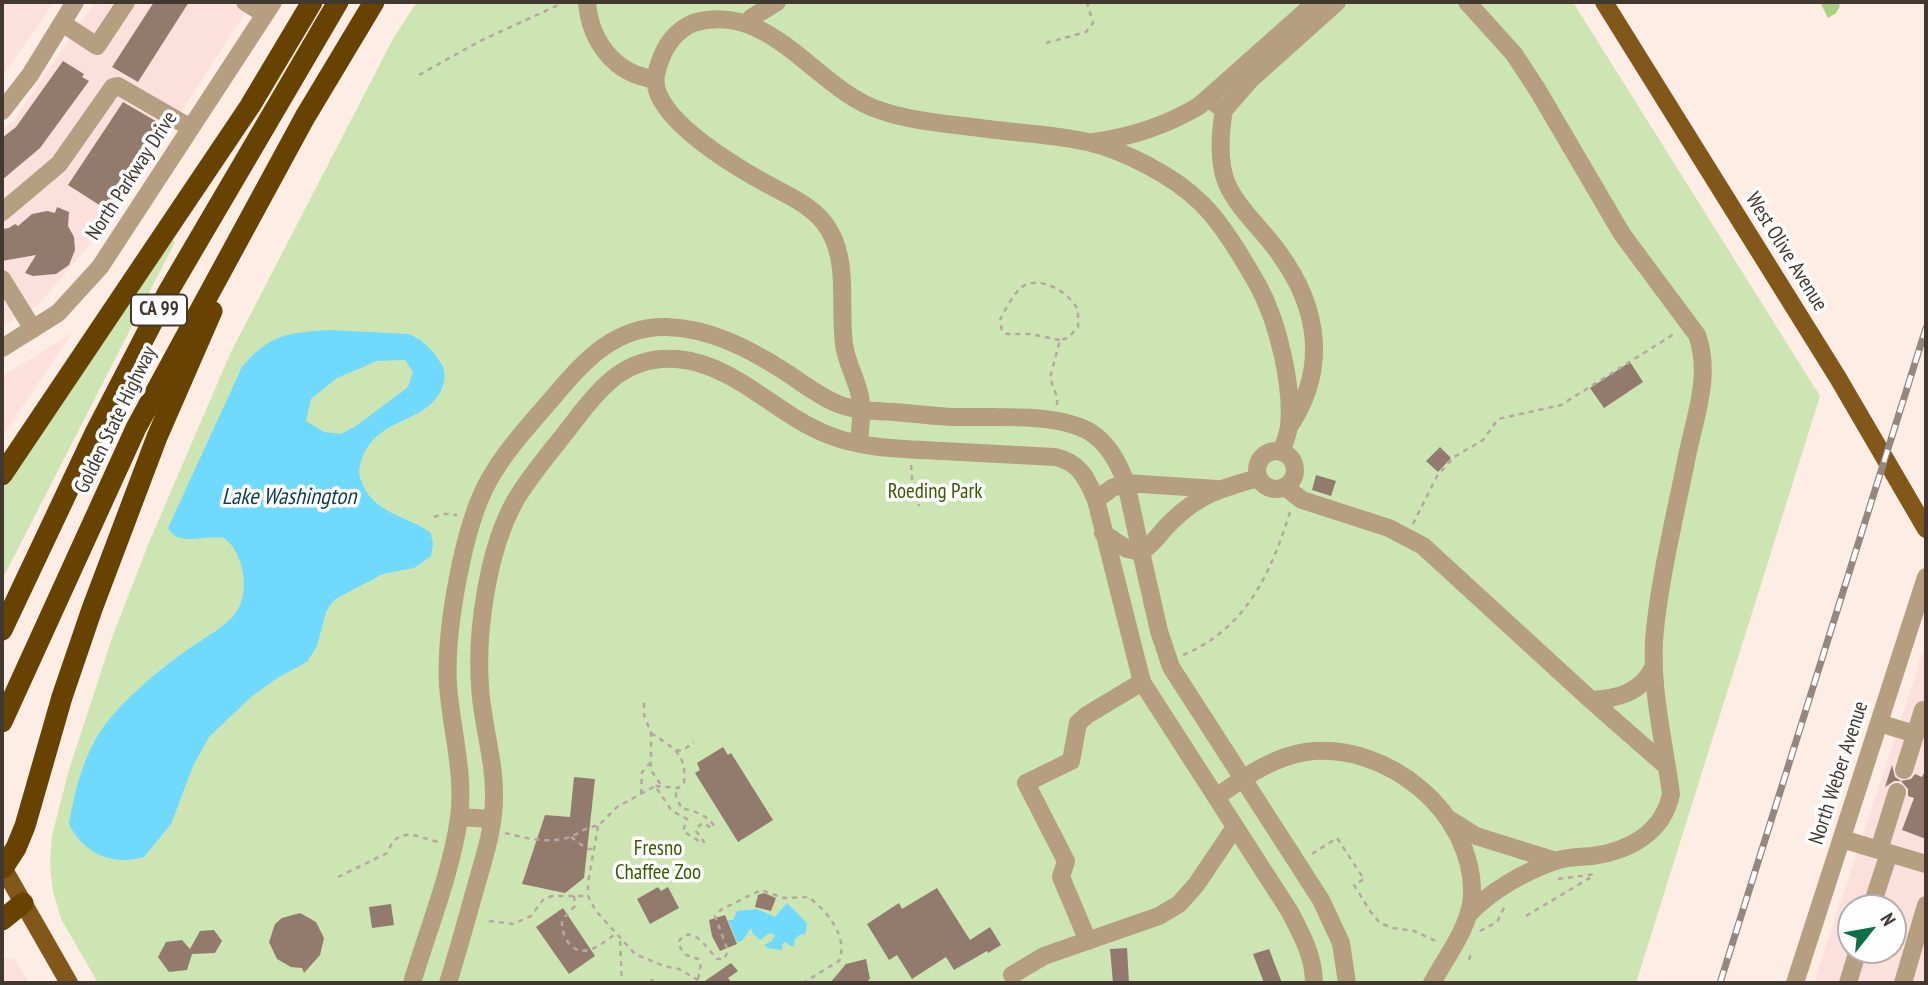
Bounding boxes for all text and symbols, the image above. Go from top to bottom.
street label: North Parkway Drive [81,107,183,245]
street label: West Olive Avenue [1740,188,1832,316]
road number: CA 99 [131,294,187,326]
street label: Golden State Highway [70,342,162,498]
park label: Roeding Park [888,479,982,505]
water label: Lake Washington [222,483,356,511]
street label: North Weber Avenue [1804,698,1874,848]
park label: Fresno Chaffee Zoo [615,836,701,886]
north arrow [1837,894,1907,964]
text: N [1875,909,1901,930]

